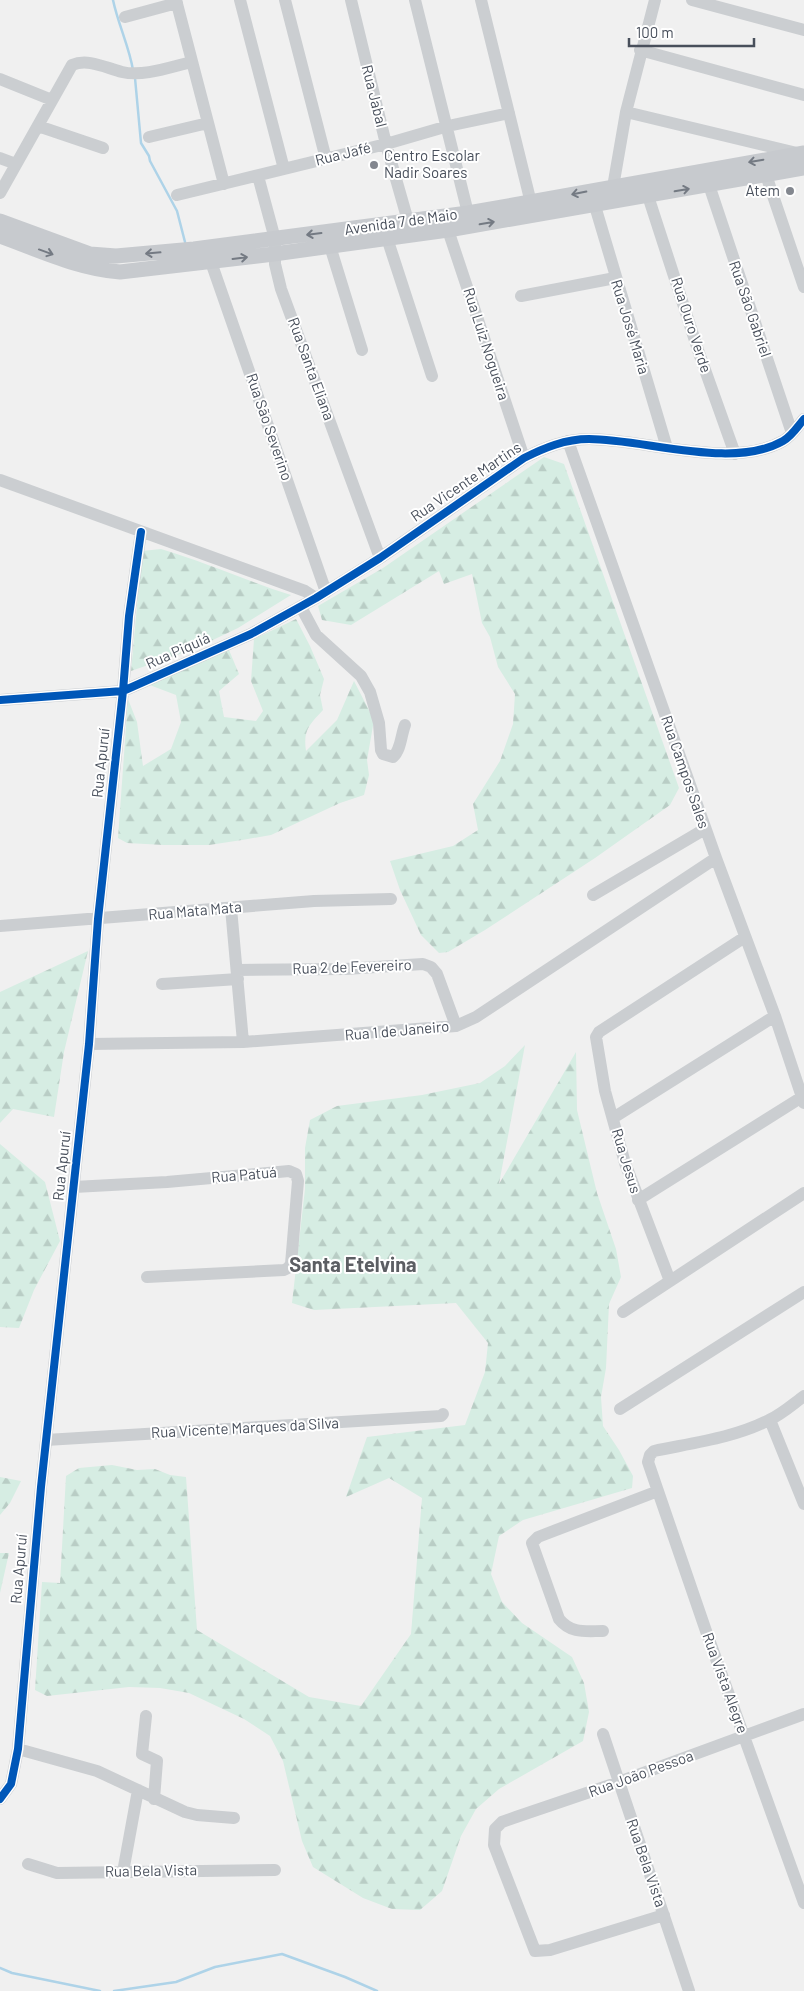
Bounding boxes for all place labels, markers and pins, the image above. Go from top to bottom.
place label: Centro Escolar Nadir Soares [384,146,481,181]
marker: Centro Escolar Nadir Soares [368,159,380,171]
place label: Atem [745,181,780,199]
marker: Atem [784,185,796,197]

